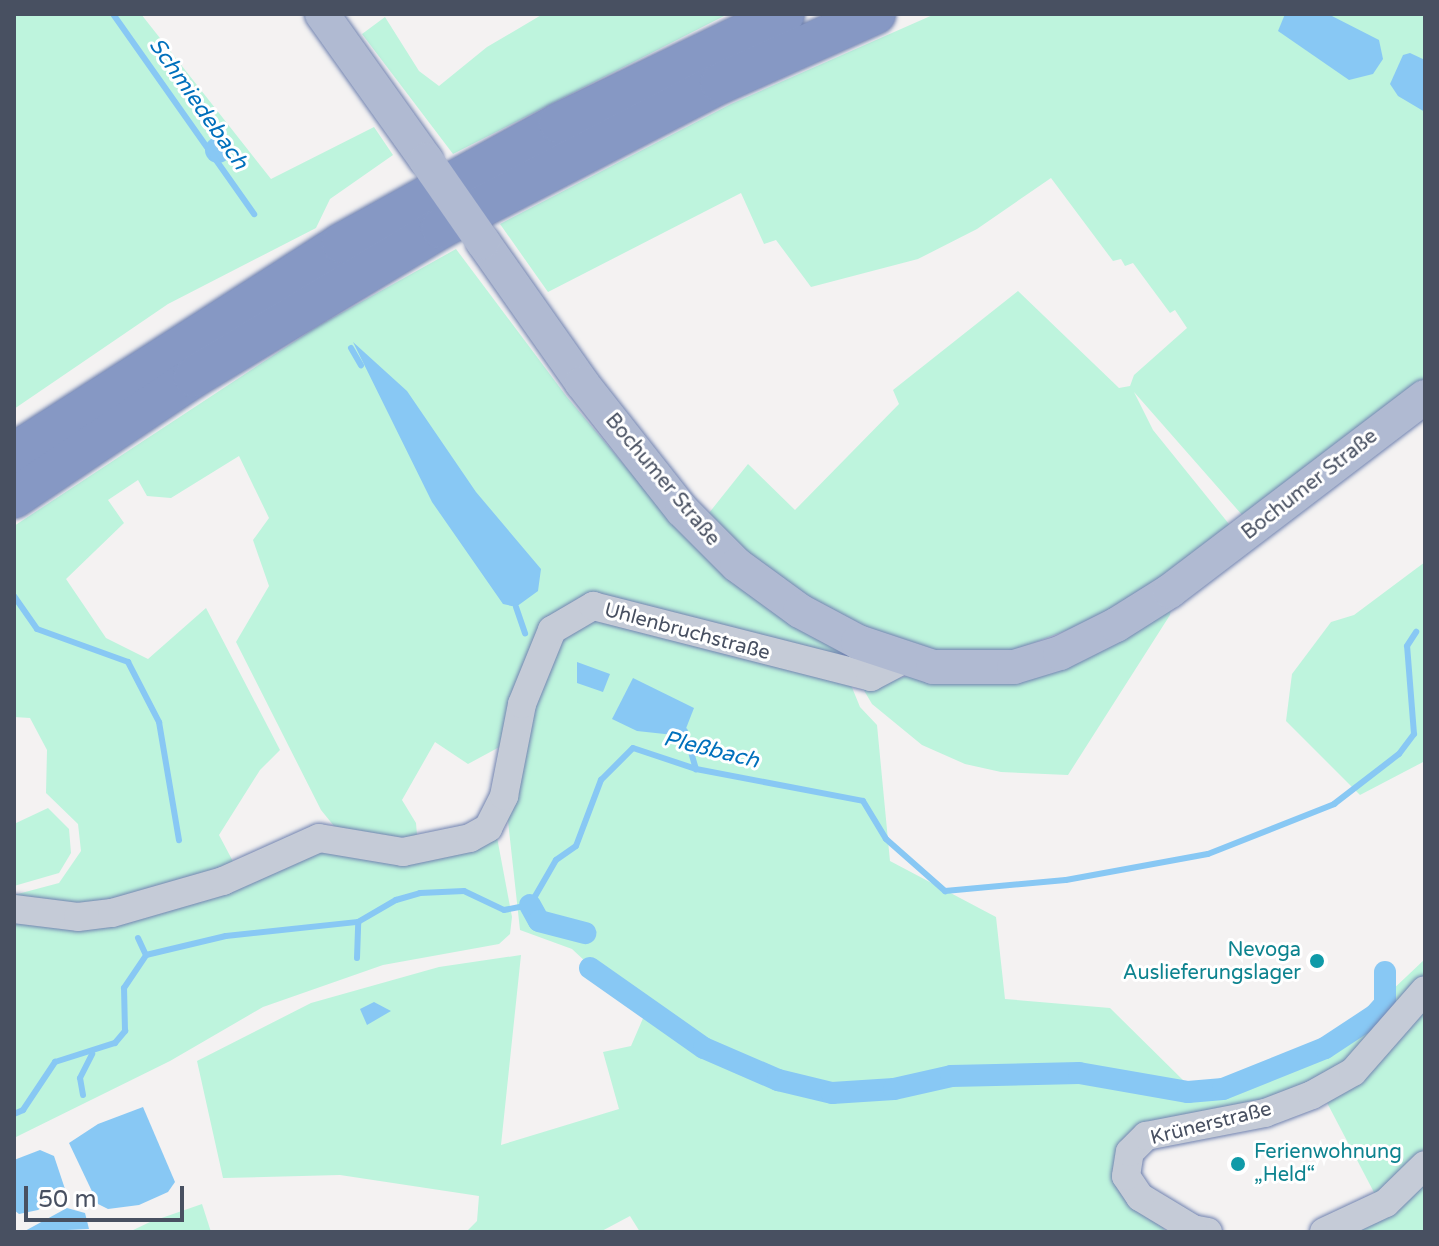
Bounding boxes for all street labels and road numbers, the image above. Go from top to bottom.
street label: Bochumer Straße [600,409,724,551]
street label: Bochumer Straße [1237,425,1383,545]
street label: Uhlenbruchstraße [602,598,772,666]
street label: Krünerstraße [1148,1097,1274,1151]

